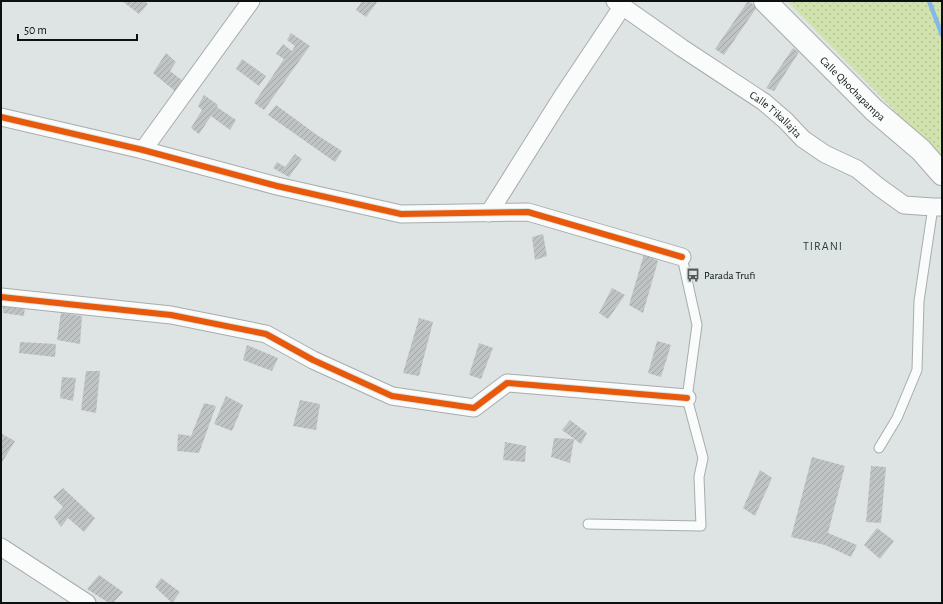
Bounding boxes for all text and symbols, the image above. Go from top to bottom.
scale bar [18,16,137,42]
text: 50 m [24,24,47,36]
street label: Calle Qhochapampa [818,54,888,123]
street label: Calle T'ikallajta [748,89,804,140]
district label: TIRANI [803,240,843,252]
bus stop icon: Parada Trufi [685,267,701,283]
place label: Parada Trufi [704,270,755,281]

